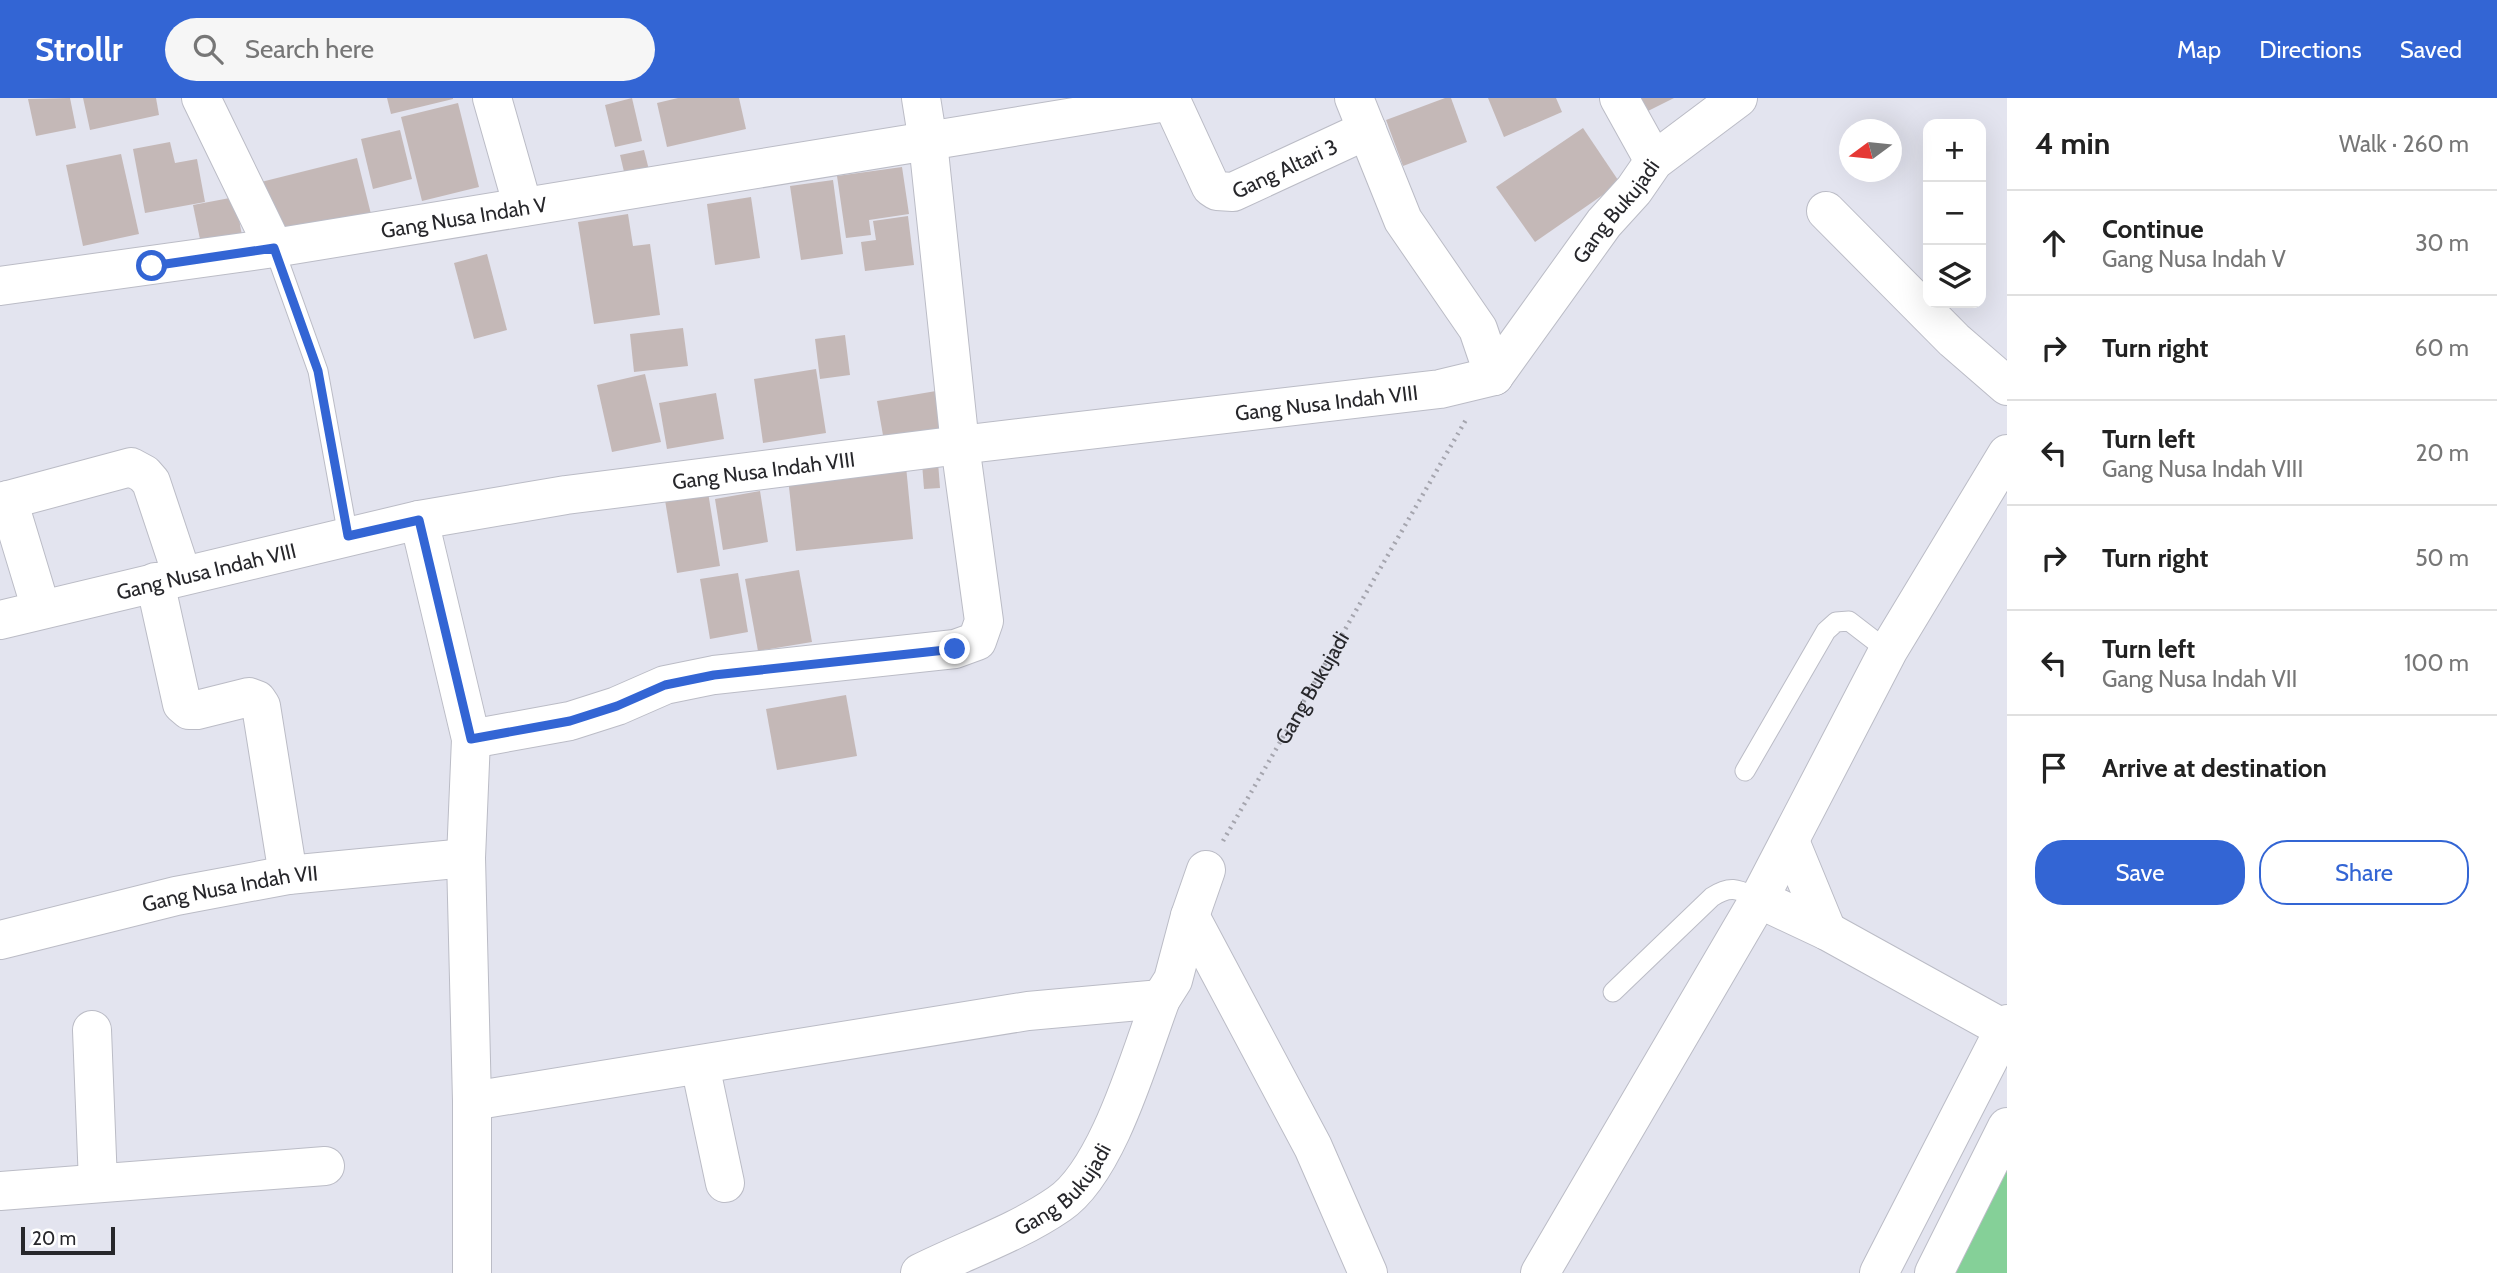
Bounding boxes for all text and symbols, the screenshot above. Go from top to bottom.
search box [165,18,655,81]
text: Strollr [35,29,123,69]
icon: search [189,30,227,68]
text: Search here [245,33,374,65]
text: Map [2177,35,2221,64]
text: Directions [2259,35,2362,64]
text: Saved [2400,35,2462,64]
north arrow [1839,119,1902,182]
map controls [1923,119,1986,308]
button: + [1923,119,1986,182]
text: 4 min [2035,125,2110,162]
text: Walk · 260 m [2339,130,2469,158]
street label: Gang Altari 3 [1228,133,1341,203]
street label: Gang Bukujadi [1567,154,1664,268]
button: − [1923,182,1986,245]
street label: Gang Nusa Indah V [379,191,549,243]
text: Continue [2102,213,2204,245]
icon: ahead [2035,224,2073,262]
text: 30 m [2415,229,2469,257]
button: layers [1923,245,1986,308]
text: Gang Nusa Indah V [2102,245,2286,273]
route start [136,250,167,281]
icon: right [2035,329,2073,367]
text: Turn right [2102,332,2208,364]
text: 60 m [2415,334,2469,362]
street label: Gang Nusa Indah VIII [1234,379,1419,425]
text: Turn left [2102,423,2195,455]
icon: left [2035,434,2073,472]
text: 20 m [2416,439,2469,467]
street label: Gang Nusa Indah VIII [671,446,856,494]
text: Gang Nusa Indah VIII [2102,455,2303,483]
street label: Gang Nusa Indah VIII [114,537,299,604]
icon: right [2035,539,2073,577]
text: Turn right [2102,542,2208,574]
text: 50 m [2415,544,2469,572]
street label: Gang Bukujadi [1269,627,1354,748]
route end [939,633,970,664]
text: Turn left [2102,633,2195,665]
icon: left [2035,644,2073,682]
text: 100 m [2404,649,2469,677]
text: Gang Nusa Indah VII [2102,665,2297,693]
icon: arrive [2035,749,2073,787]
text: Arrive at destination [2102,752,2327,784]
button: Save [2035,840,2245,905]
button: Share [2259,840,2469,905]
street label: Gang Nusa Indah VII [139,860,319,917]
street label: Gang Bukujadi [1010,1139,1116,1240]
scale bar [21,1224,116,1256]
text: 20 m [32,1227,76,1250]

